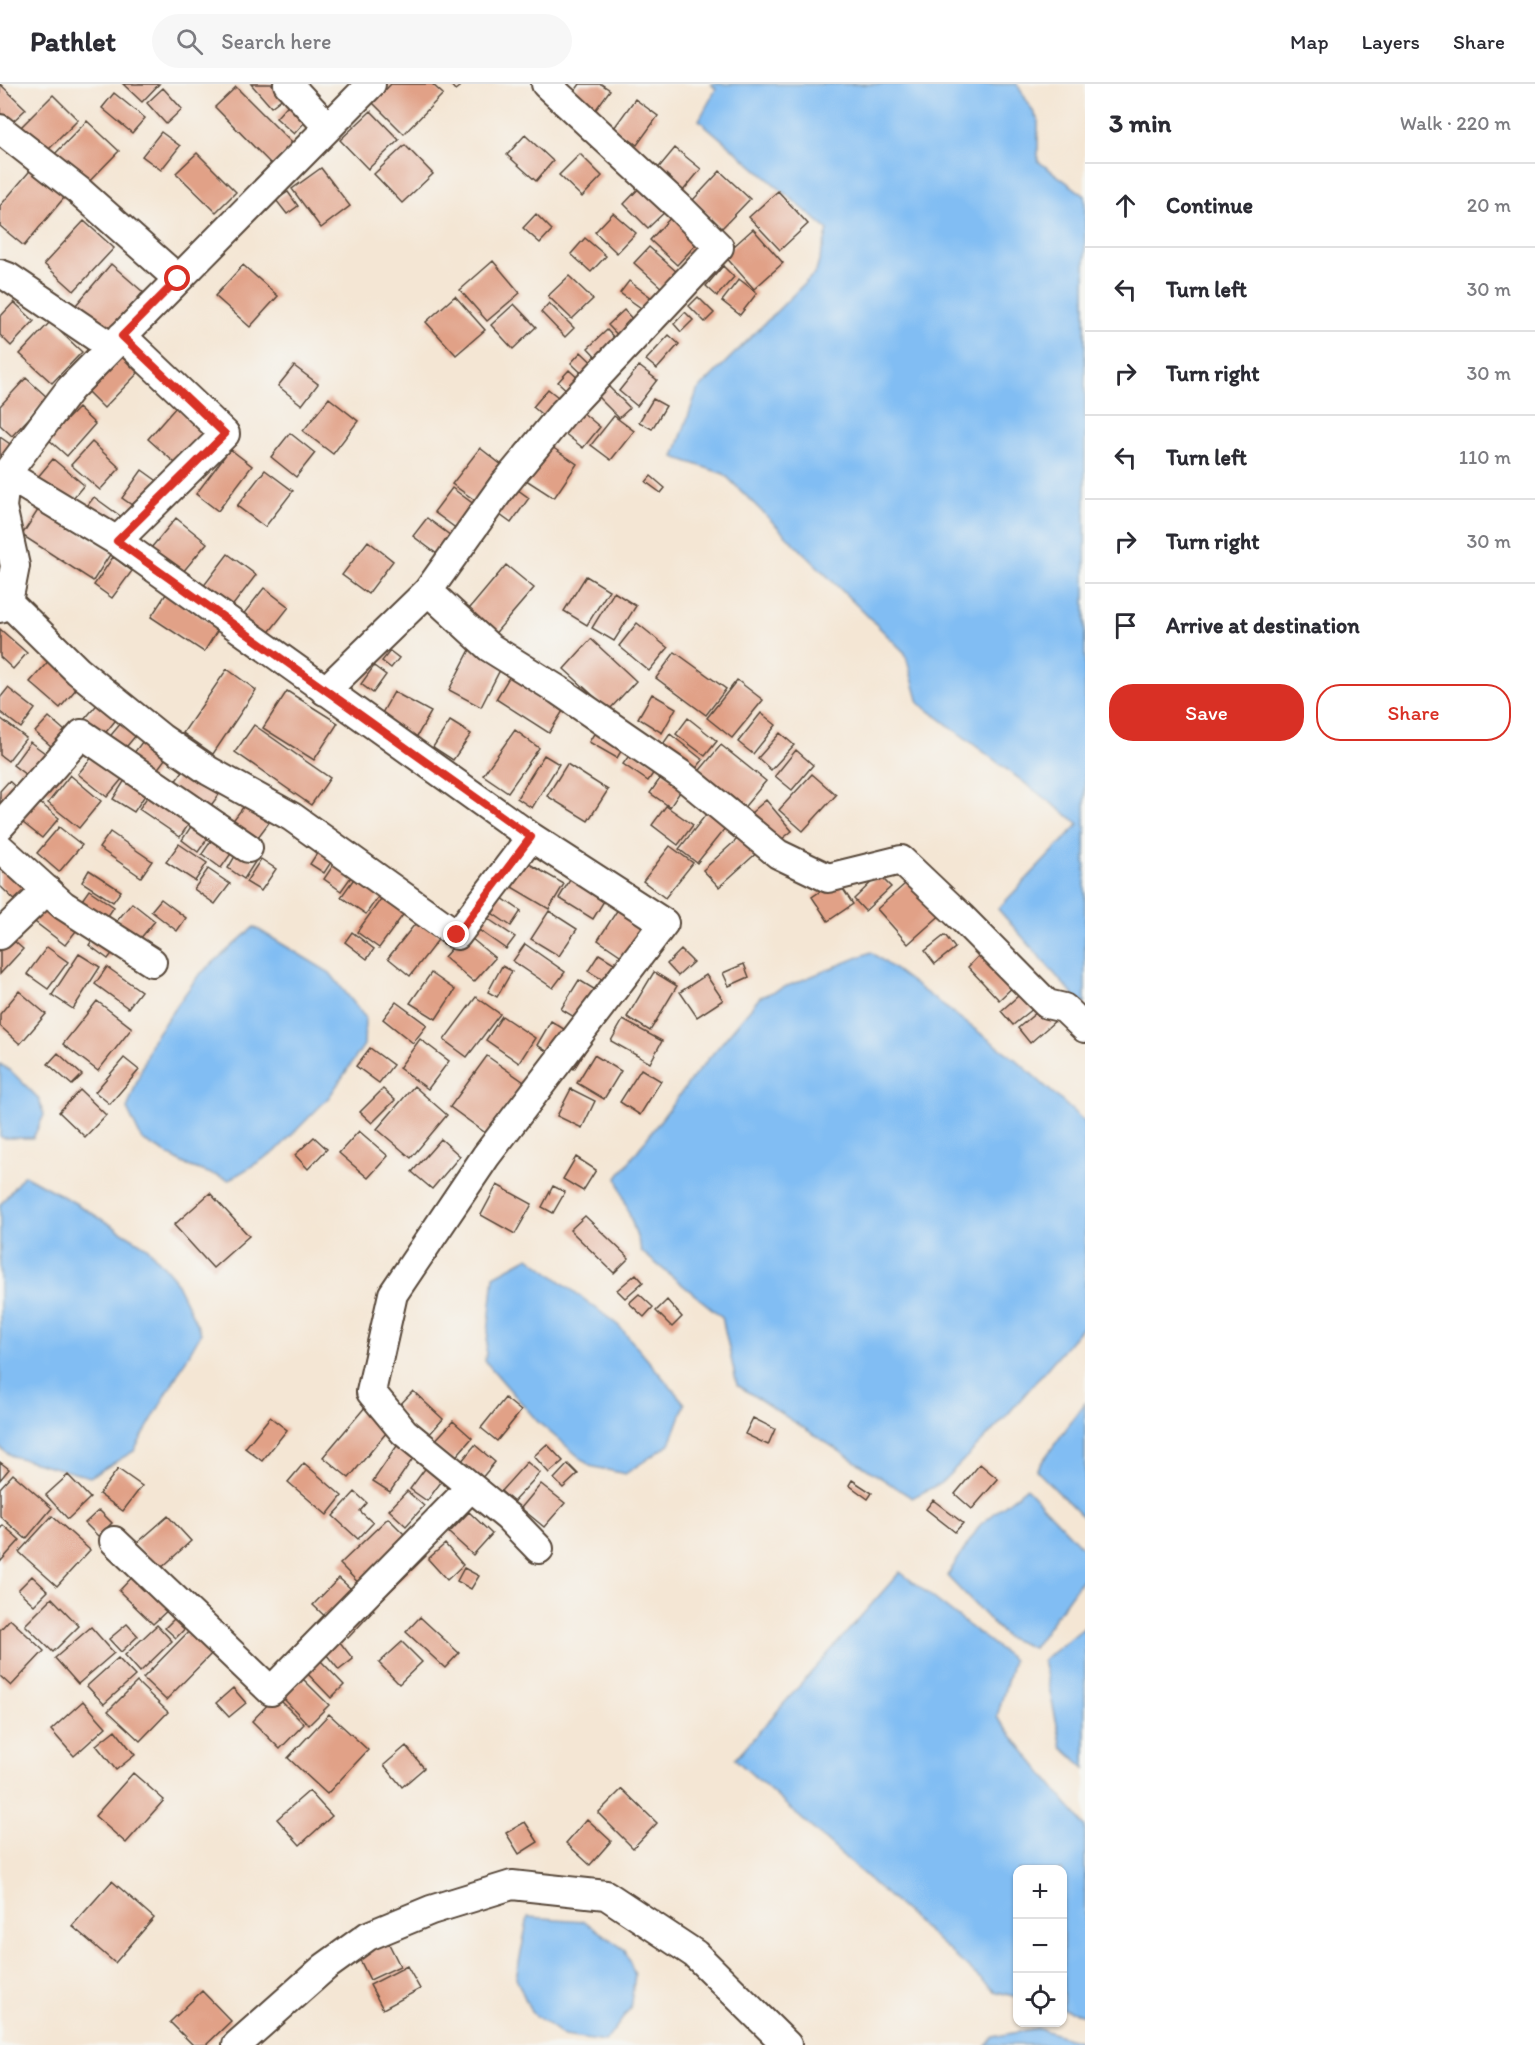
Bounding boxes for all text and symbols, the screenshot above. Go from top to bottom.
search box [152,14,572,68]
text: Pathlet [30,24,116,58]
icon: search [173,25,206,58]
text: Search here [221,28,331,55]
text: Map [1290,29,1329,54]
text: Layers [1362,29,1420,54]
text: Share [1453,29,1505,54]
text: 3 min [1109,107,1171,139]
text: Walk · 220 m [1400,111,1511,135]
icon: ahead [1109,189,1142,222]
text: Continue [1166,192,1253,219]
text: 20 m [1467,193,1511,217]
route start [164,265,190,291]
icon: left [1109,273,1142,306]
text: Turn left [1166,276,1247,303]
text: 30 m [1466,277,1511,301]
icon: right [1109,357,1142,390]
text: Turn right [1166,360,1260,387]
text: 30 m [1466,361,1511,385]
icon: left [1109,441,1142,474]
text: Turn left [1166,444,1247,471]
text: 110 m [1459,445,1511,469]
icon: right [1109,525,1142,558]
text: Turn right [1166,528,1260,555]
text: 30 m [1466,529,1511,553]
icon: arrive [1109,609,1142,642]
text: Arrive at destination [1166,612,1360,639]
button: Save [1109,684,1304,741]
button: Share [1316,684,1511,741]
route end [443,921,469,947]
map controls [1013,1865,1067,2027]
button: + [1013,1865,1067,1919]
button: − [1013,1919,1067,1973]
button: locate [1013,1973,1067,2027]

